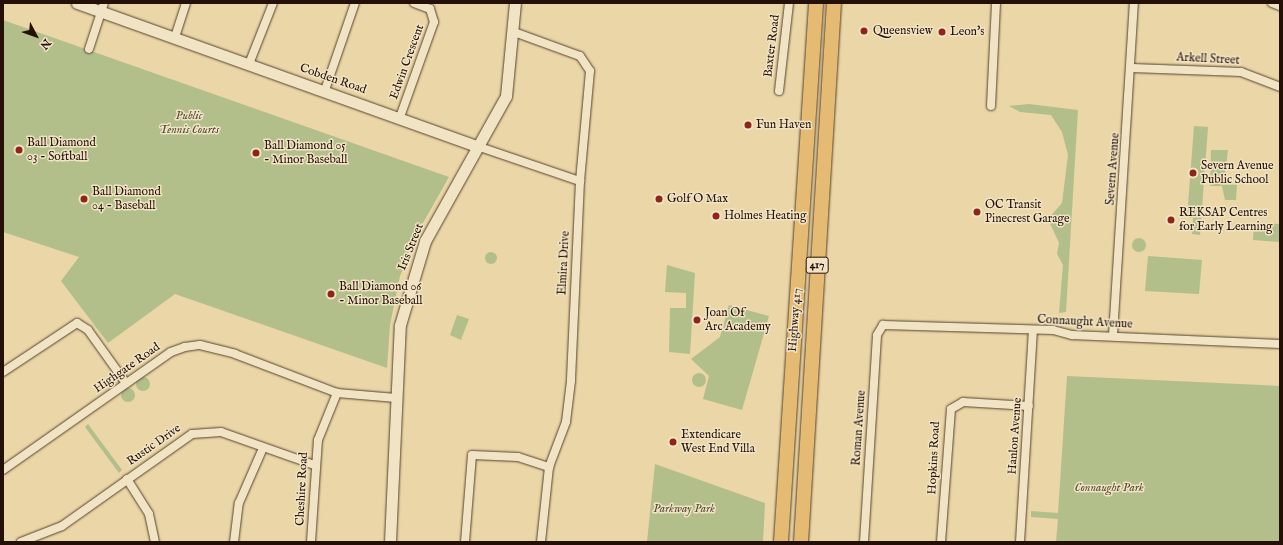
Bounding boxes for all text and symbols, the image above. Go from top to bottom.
street label: Baxter Road [761,14,783,78]
north arrow [16,16,56,56]
street label: Edwin Crescent [387,23,427,101]
place label: Queensview [873,24,933,38]
marker: Queensview [858,25,870,37]
place label: Leon's [950,25,984,39]
marker: Leon's [937,27,947,37]
text: N [37,36,53,52]
street label: Arkell Street [1176,50,1240,68]
street label: Cobden Road [298,61,368,97]
park label: Public Tennis Courts [159,109,219,137]
place label: Fun Haven [756,118,811,132]
marker: Fun Haven [743,120,753,130]
street label: Severn Avenue [1103,132,1123,206]
place label: Ball Diamond 03 - Softball [27,136,96,164]
place label: Ball Diamond 05 - Minor Baseball [264,139,348,167]
marker: Ball Diamond 03 - Softball [14,145,24,155]
marker: Ball Diamond 05 - Minor Baseball [251,148,261,158]
place label: Severn Avenue Public School [1201,159,1274,187]
marker: Severn Avenue Public School [1188,168,1198,178]
place label: Ball Diamond 04 - Baseball [92,185,161,213]
place label: Golf O Max [667,192,728,206]
marker: Ball Diamond 04 - Baseball [79,194,89,204]
marker: Golf O Max [654,194,664,204]
place label: OC Transit Pinecrest Garage [985,198,1069,226]
place label: REKSAP Centres for Early Learning [1179,206,1273,234]
marker: OC Transit Pinecrest Garage [972,207,982,217]
place label: Holmes Heating [724,209,806,223]
marker: Holmes Heating [711,211,721,221]
marker: REKSAP Centres for Early Learning [1166,215,1176,225]
street label: Iris Street [395,221,427,273]
street label: Elmira Drive [555,231,573,295]
road number: 417 [805,256,829,274]
place label: Ball Diamond 06 - Minor Baseball [339,280,423,308]
street label: Highway 417 [786,288,804,352]
marker: Ball Diamond 06 - Minor Baseball [326,289,336,299]
place label: Joan Of Arc Academy [705,306,771,334]
street label: Connaught Avenue [1037,312,1133,332]
marker: Joan Of Arc Academy [692,315,702,325]
street label: Highgate Road [91,340,163,396]
street label: Roman Avenue [849,390,869,466]
street label: Hanlon Avenue [1005,397,1025,475]
street label: Rustic Drive [124,421,184,469]
street label: Hopkins Road [925,421,943,495]
place label: Extendicare West End Villa [681,428,755,456]
marker: Extendicare West End Villa [668,437,678,447]
street label: Cheshire Road [293,452,311,526]
park label: Connaught Park [1074,481,1144,495]
park label: Parkway Park [653,502,715,516]

